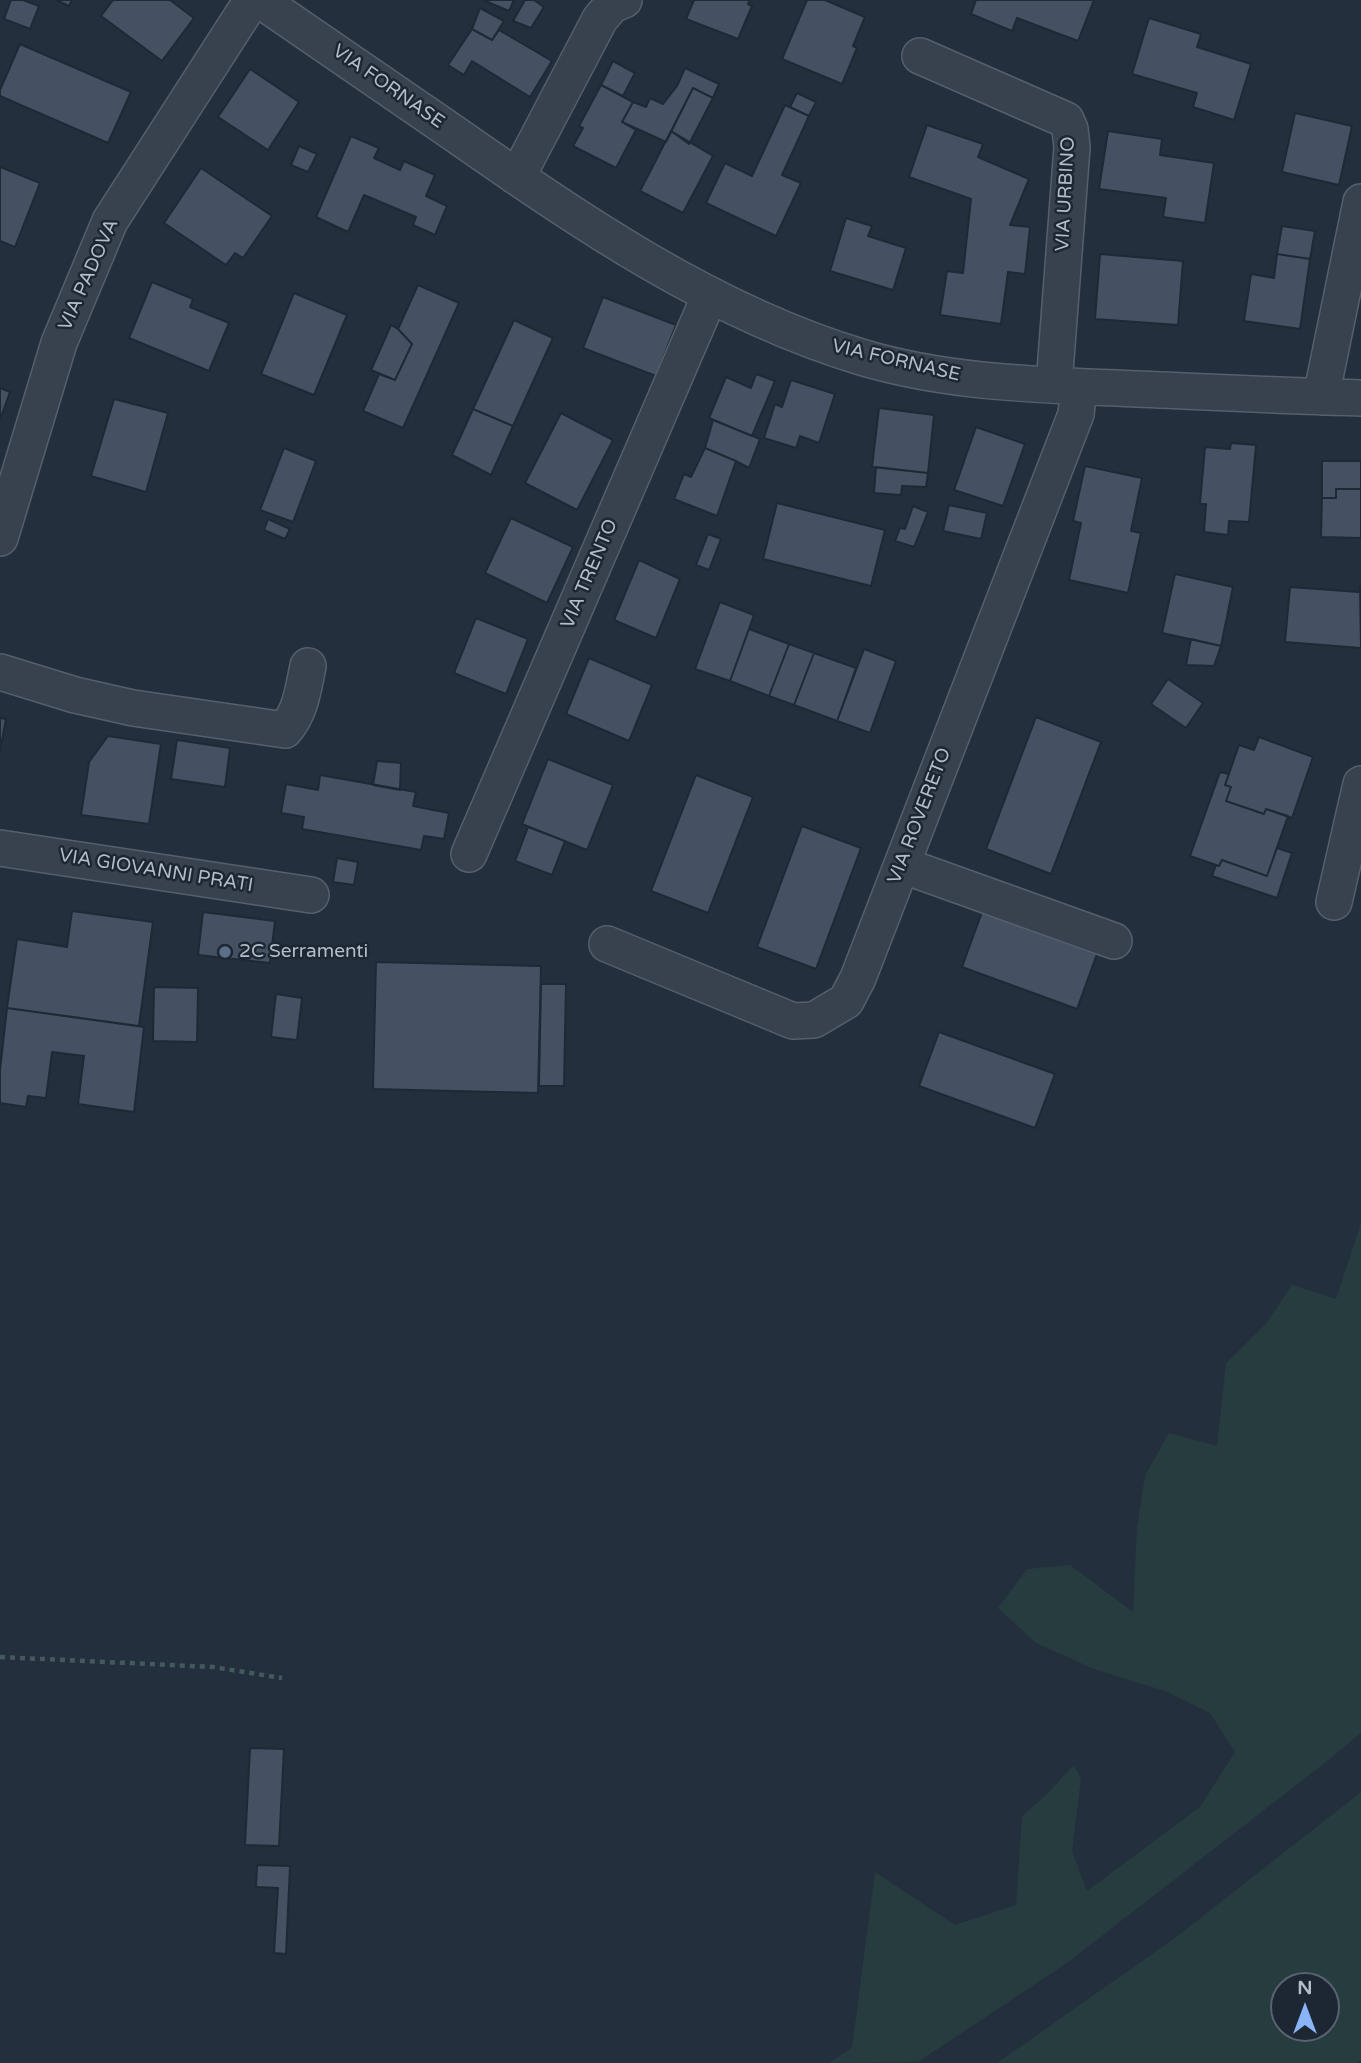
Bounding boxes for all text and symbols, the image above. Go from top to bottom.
street label: VIA FORNASE [328,40,448,134]
street label: VIA URBINO [1052,136,1080,252]
street label: VIA PADOVA [54,216,124,334]
street label: VIA FORNASE [830,335,962,387]
street label: VIA TRENTO [557,516,623,632]
street label: VIA ROVERETO [884,745,956,887]
street label: VIA GIOVANNI PRATI [57,844,255,898]
place label: 2C Serramenti [239,941,368,963]
marker: 2C Serramenti [217,944,233,960]
north arrow [1270,1972,1340,2042]
text: N [1297,1977,1313,1999]

